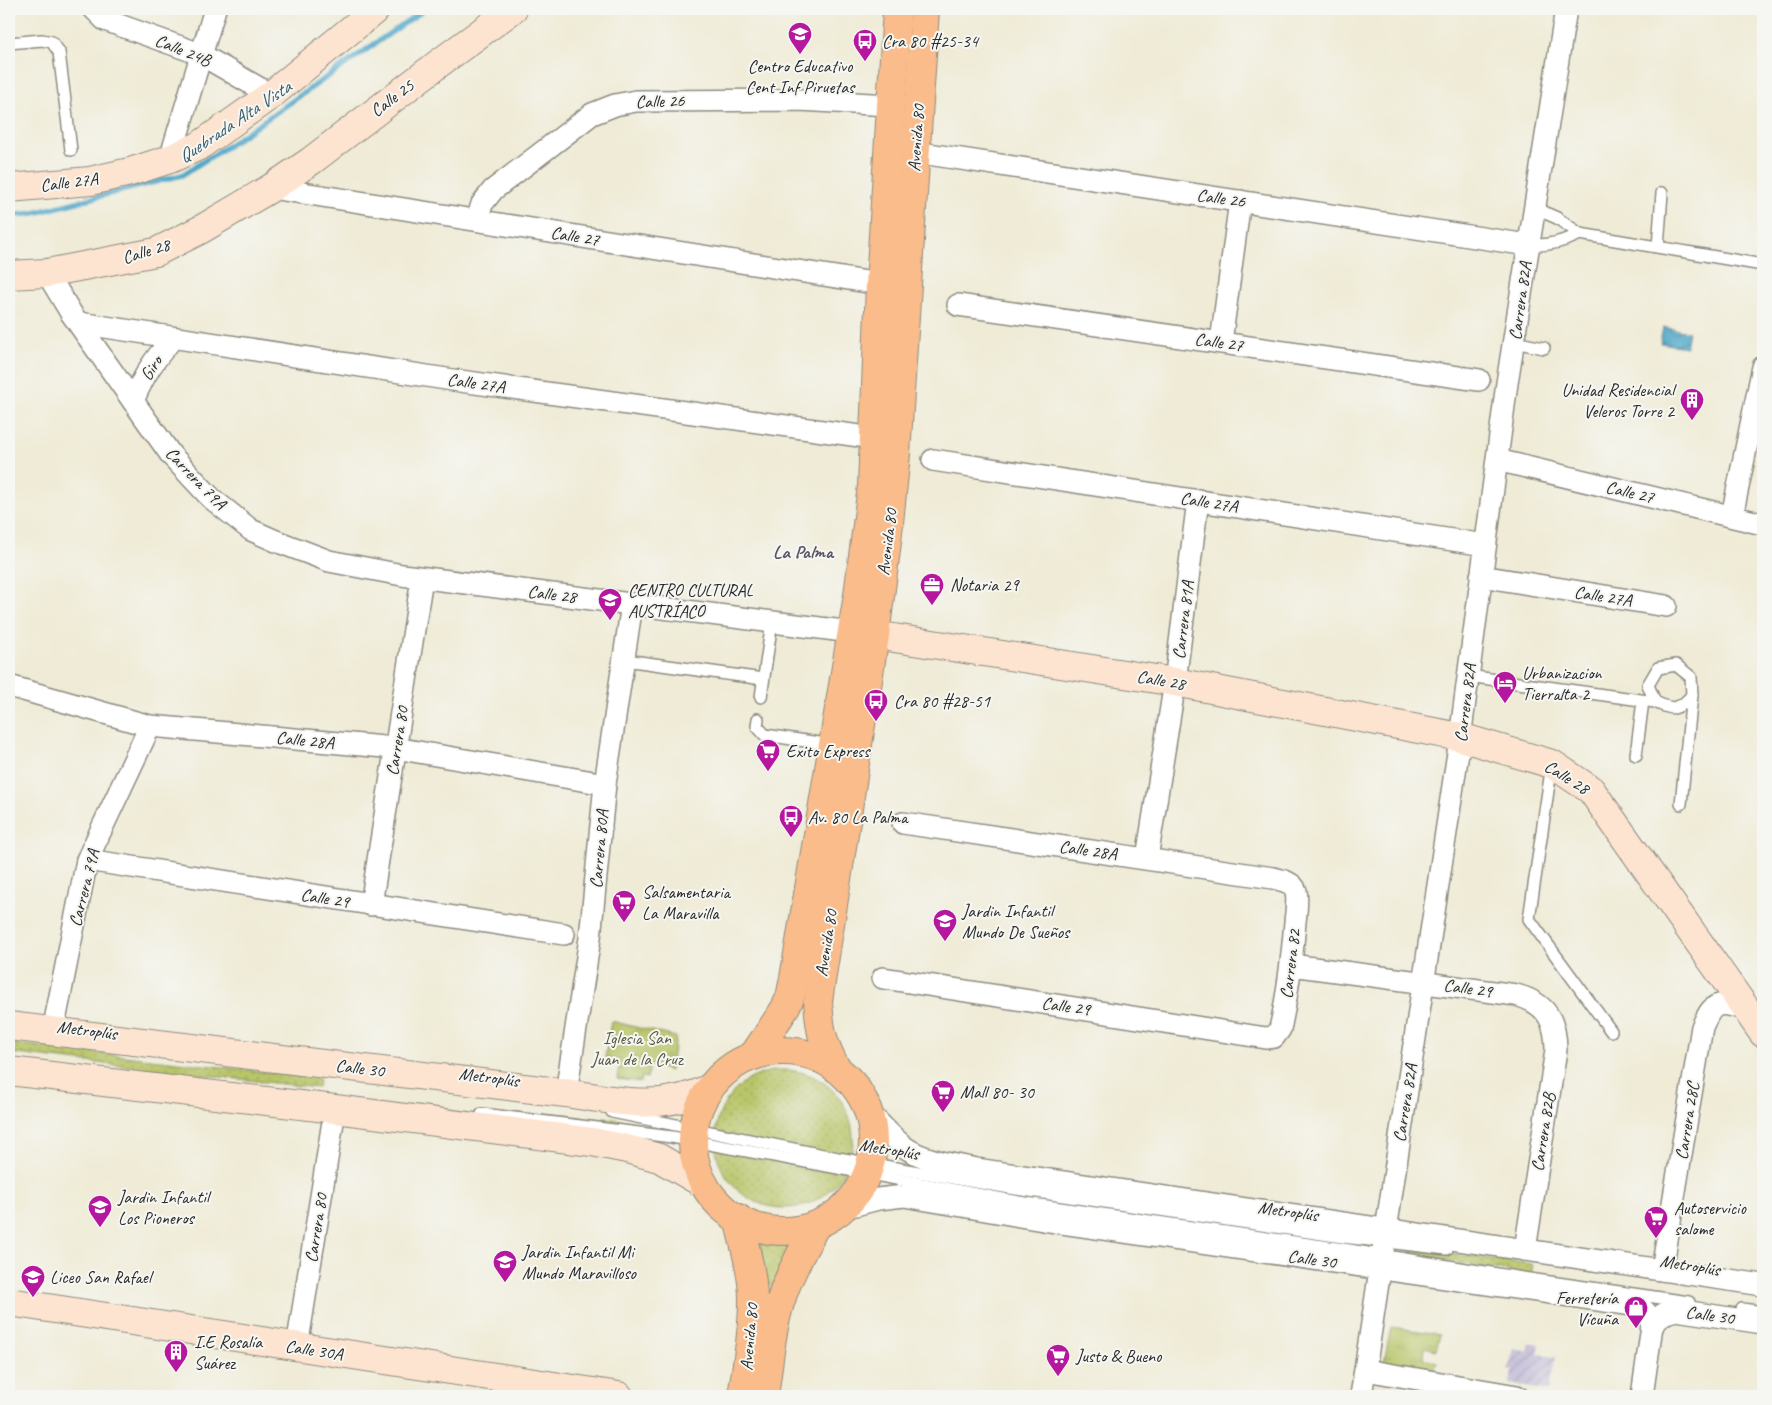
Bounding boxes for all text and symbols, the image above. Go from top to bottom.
school or university icon: Centro Educativo Cent Inf Piruetas [787,21,813,55]
bus stop icon: Cra 80 #25-34 [852,28,878,62]
street label: Calle 24B [152,29,216,72]
place label: Cra 80 #25-34 [882,30,980,52]
place label: Centro Educativo Cent Inf Piruetas [746,55,856,98]
water label: Quebrada Alta Vista [173,74,297,168]
street label: Calle 25 [366,74,419,121]
street label: Calle 26 [635,89,686,113]
street label: Avenida 80 [903,102,929,172]
street label: Calle 27A [39,167,100,196]
street label: Calle 26 [1195,184,1248,212]
street label: Calle 27 [549,221,602,251]
street label: Calle 28 [119,233,174,269]
street label: Carrera 82A [1504,260,1536,341]
street label: Calle 27 [1193,328,1246,356]
street label: Giro [135,350,168,384]
street label: Calle 27A [446,368,507,398]
place label: Unidad Residencial Veleros Torre 2 [1562,379,1677,422]
building icon: Unidad Residencial Veleros Torre 2 [1679,387,1705,421]
street label: Carrera 79A [161,442,232,515]
street label: Calle 27 [1604,476,1657,508]
street label: Calle 27A [1179,487,1240,518]
street label: Avenida 80 [872,505,902,577]
district label: La Palma [773,540,835,564]
office icon: Notaria 29 [919,572,945,606]
place label: Notaria 29 [950,574,1020,596]
place label: CENTRO CULTURAL AUSTRÍACO [628,579,753,622]
street label: Carrera 81A [1167,579,1199,660]
street label: Calle 28 [526,580,579,608]
street label: Calle 27A [1573,581,1634,612]
school or university icon: CENTRO CULTURAL AUSTRÍACO [597,587,623,621]
street label: Carrera 82A [1449,662,1481,743]
place label: Urbanizacion Tierralta 2 [1522,662,1603,705]
street label: Calle 28 [1135,665,1189,695]
hotel icon: Urbanizacion Tierralta 2 [1492,670,1518,704]
bus stop icon: Cra 80 #28-51 [863,688,889,722]
place label: Cra 80 #28-51 [894,690,991,712]
street label: Carrera 80 [381,703,414,777]
street label: Calle 28A [275,726,336,754]
supermarket icon: Exito Express [755,738,781,772]
place label: Exito Express [786,740,871,762]
street label: Calle 28 [1540,755,1595,800]
bus stop icon: Av. 80 La Palma [778,804,804,838]
place label: Av. 80 La Palma [808,806,909,828]
street label: Carrera 80A [585,808,613,889]
street label: Calle 28A [1058,835,1119,865]
street label: Carrera 79A [64,846,104,929]
place label: Salsamentaria La Maravilla [642,881,732,924]
street label: Calle 29 [299,883,353,913]
supermarket icon: Salsamentaria La Maravilla [611,889,637,923]
place label: Jardin Infantil Mundo De Sueños [961,900,1071,943]
street label: Avenida 80 [810,906,842,978]
school or university icon: Jardin Infantil Mundo De Sueños [932,908,958,942]
street label: Carrera 82 [1275,926,1305,1000]
street label: Calle 29 [1442,974,1496,1003]
street label: Calle 29 [1040,992,1094,1021]
street label: Metroplús [56,1015,120,1045]
park label: Iglesia San Juan de la Cruz [590,1027,685,1070]
street label: Calle 30 [334,1054,387,1082]
street label: Metroplús [458,1062,522,1092]
street label: Carrera 82A [1388,1062,1422,1144]
street label: Carrera 28C [1670,1078,1704,1161]
supermarket icon: Mall 80- 30 [930,1079,956,1113]
place label: Mall 80- 30 [960,1081,1036,1103]
street label: Carrera 82B [1526,1090,1560,1173]
street label: Metroplús [858,1133,922,1165]
place label: Jardin Infantil Los Pioneros [117,1186,212,1229]
street label: Carrera 80 [300,1190,333,1264]
school or university icon: Jardin Infantil Los Pioneros [87,1194,113,1228]
street label: Metroplús [1257,1196,1321,1226]
place label: Autoservicio salome [1674,1197,1747,1240]
supermarket icon: Autoservicio salome [1643,1205,1669,1239]
place label: Jardin Infantil Mi Mundo Maravilloso [521,1241,638,1284]
street label: Calle 30 [1286,1245,1340,1274]
school or university icon: Jardin Infantil Mi Mundo Maravilloso [492,1249,518,1283]
street label: Metroplús [1659,1249,1723,1281]
school or university icon: Liceo San Rafael [20,1264,46,1298]
place label: Liceo San Rafael [50,1266,154,1288]
place label: Ferretería Vícuña [1556,1287,1619,1330]
shop icon: Ferretería Vícuña [1623,1295,1649,1329]
street label: Avenida 80 [735,1301,763,1371]
street label: Calle 30 [1684,1301,1738,1330]
place label: I.E Rosalía Suárez [194,1331,263,1374]
street label: Calle 30A [284,1335,345,1366]
building icon: I.E Rosalía Suárez [163,1339,189,1373]
supermarket icon: Justo & Bueno [1045,1343,1071,1377]
place label: Justo & Bueno [1075,1345,1163,1367]

